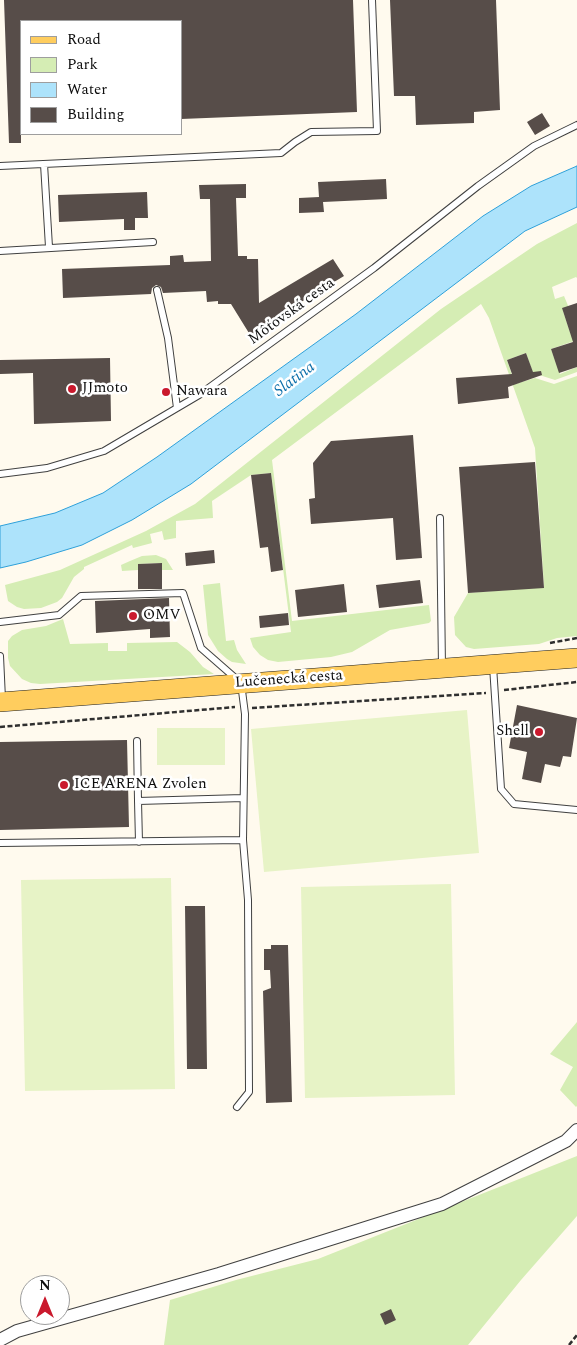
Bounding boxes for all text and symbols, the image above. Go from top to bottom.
legend [20,20,182,135]
text: Road [67,28,101,51]
text: Park [67,53,98,76]
text: Water [67,78,107,101]
text: Building [67,103,124,126]
street label: Môťovská cesta [245,275,339,349]
water label: Slatina [271,358,319,402]
place label: JJmoto [82,380,128,398]
marker: JJmoto [66,383,78,395]
place label: Nawara [176,383,227,401]
marker: Nawara [160,386,172,398]
place label: OMV [143,607,181,625]
marker: OMV [127,610,139,622]
street label: Lučenecká cesta [234,667,344,693]
place label: Shell [496,723,529,741]
marker: Shell [533,726,545,738]
place label: ICE ARENA Zvolen [74,776,207,794]
marker: ICE ARENA Zvolen [58,779,70,791]
north arrow [20,1275,70,1325]
text: N [39,1275,51,1296]

